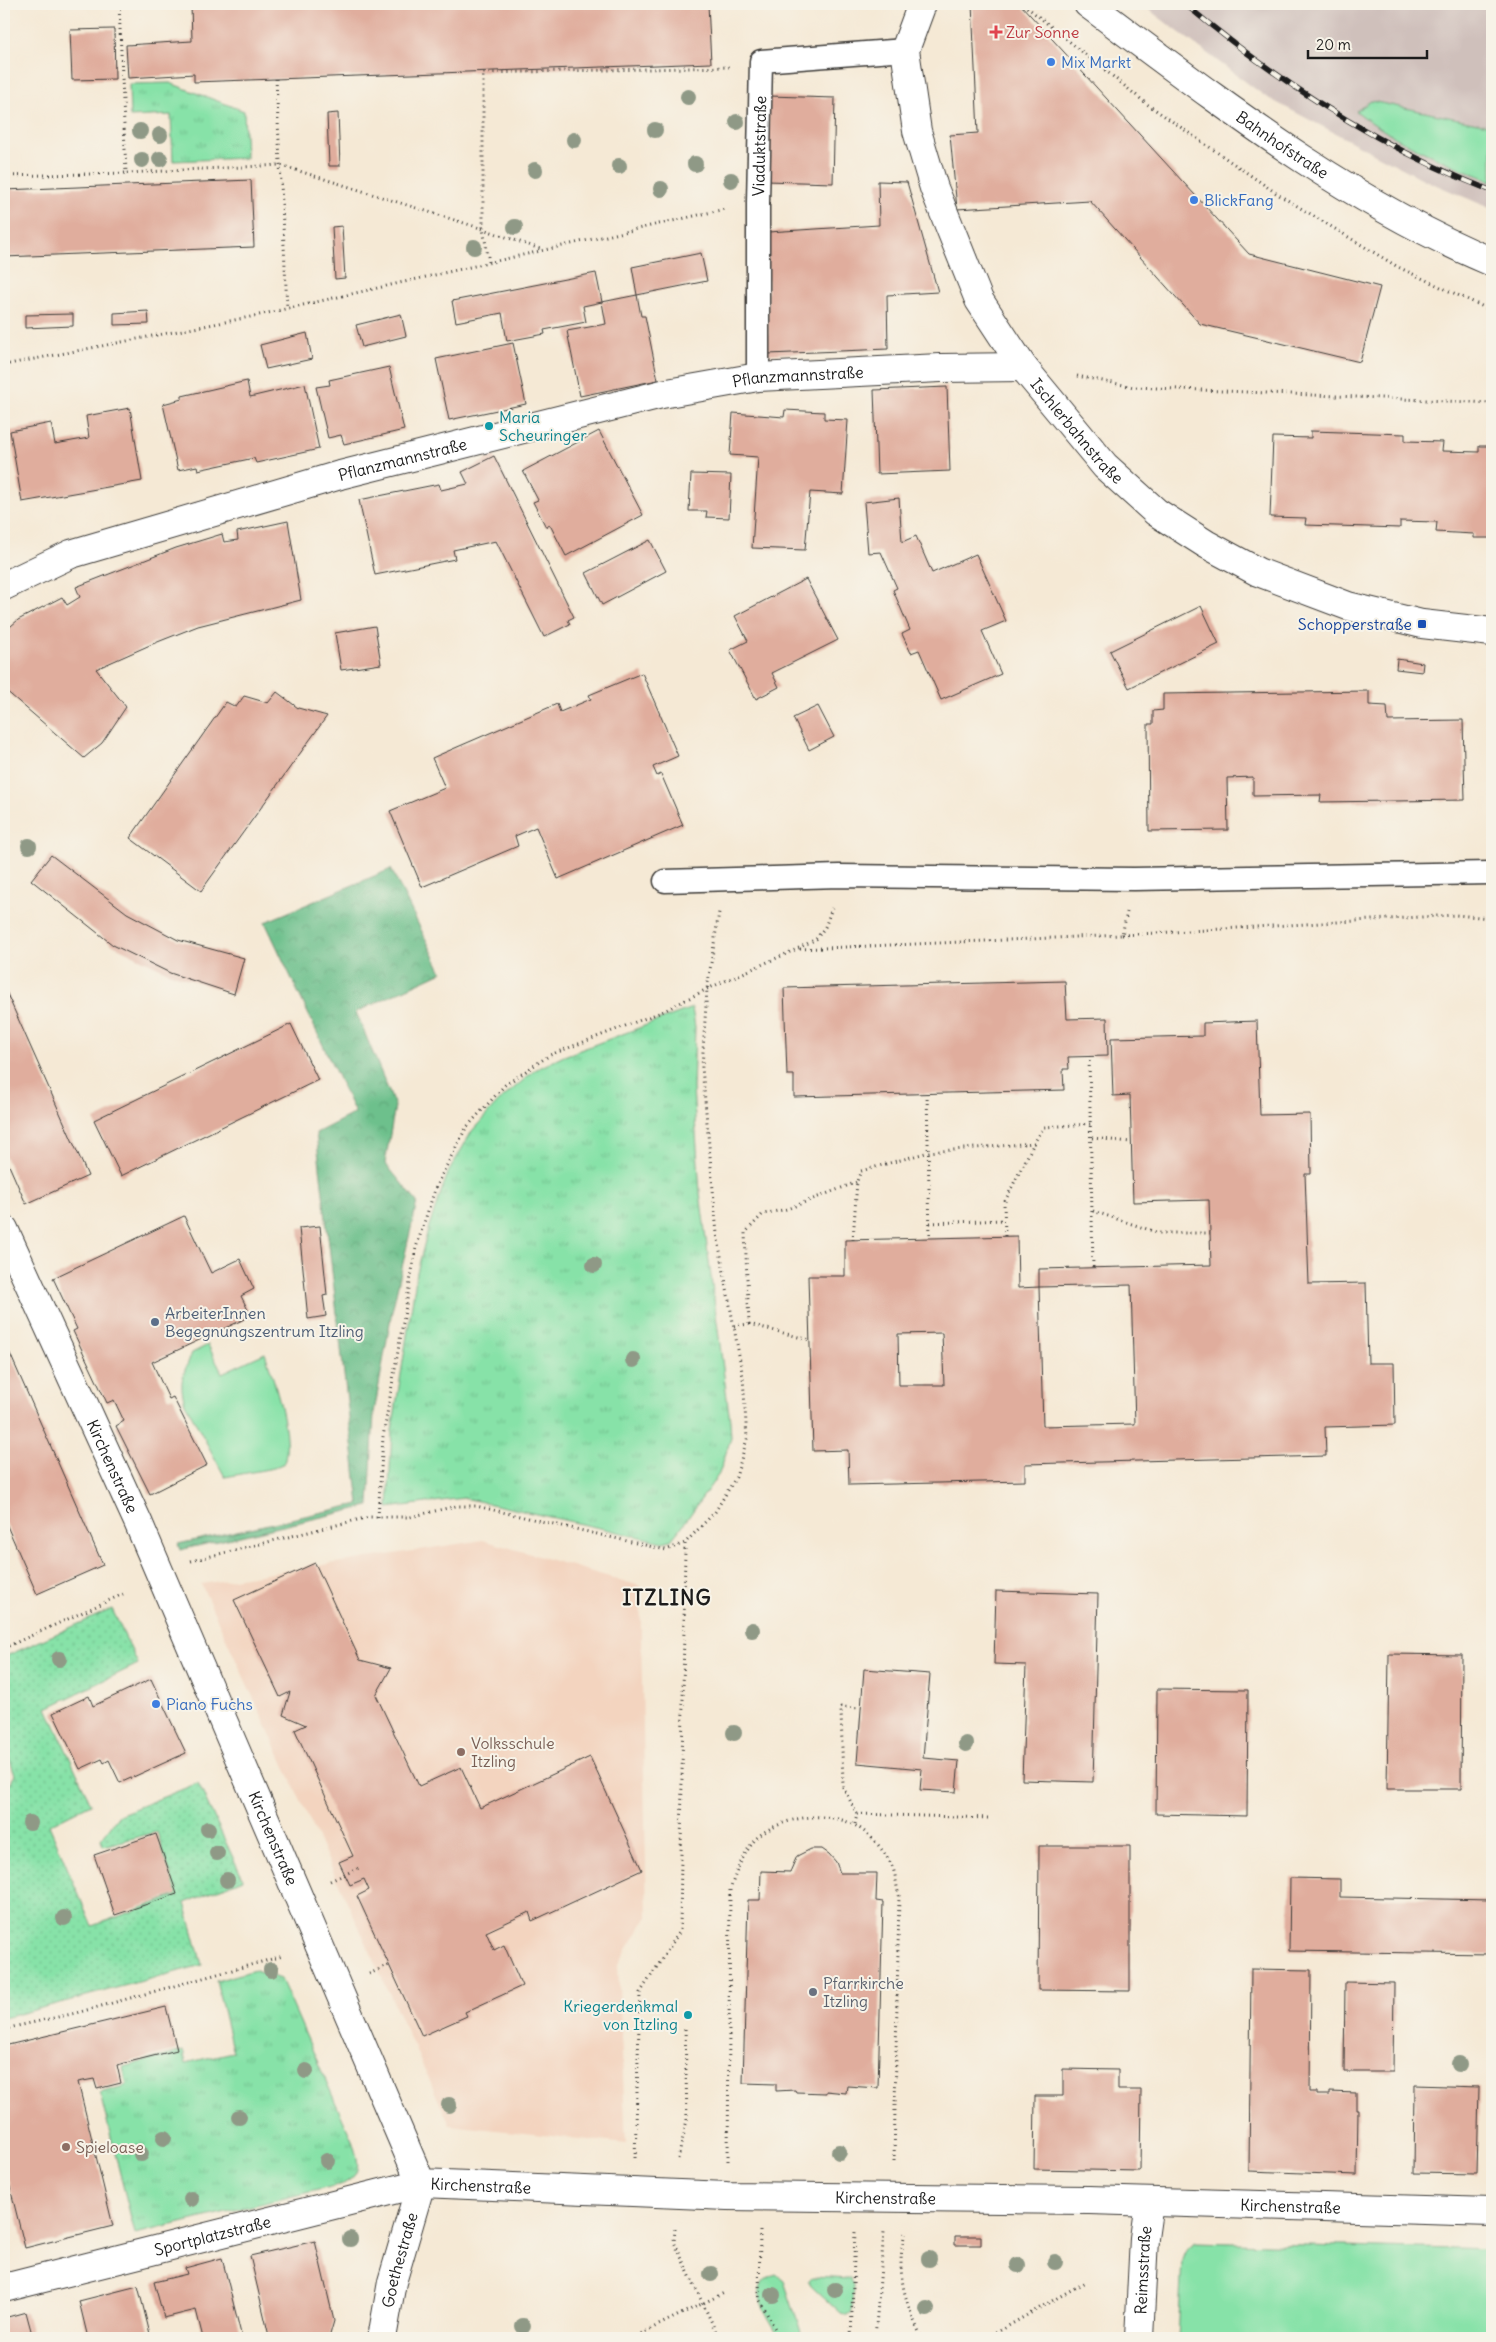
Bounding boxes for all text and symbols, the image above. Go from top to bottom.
place label: Zur Sonne [1006,22,1079,42]
marker: Zur Sonne [990,26,1002,38]
scale bar [1308,28,1427,60]
text: 20 m [1316,35,1351,54]
place label: Mix Markt [1061,52,1132,72]
marker: Mix Markt [1045,56,1057,68]
street label: Viaduktstraße [748,96,770,197]
street label: Bahnhofstraße [1232,106,1332,183]
place label: BlickFang [1204,190,1274,210]
marker: BlickFang [1188,194,1200,206]
street label: Pflanzmannstraße [731,362,864,391]
street label: Ischlerbahnstraße [1026,374,1128,488]
place label: Maria Scheuringer [499,407,587,445]
marker: Maria Scheuringer [483,420,495,432]
street label: Pflanzmannstraße [336,434,469,485]
place label: Schopperstraße [1298,614,1412,634]
marker: Schopperstraße [1416,618,1428,630]
place label: ArbeiterInnen Begegnungszentrum Itzling [165,1303,364,1341]
marker: ArbeiterInnen Begegnungszentrum Itzling [149,1316,161,1328]
street label: Kirchenstraße [83,1416,143,1516]
district label: ITZLING [622,1584,712,1611]
place label: Piano Fuchs [166,1694,253,1714]
marker: Piano Fuchs [150,1698,162,1710]
place label: Volksschule Itzling [471,1733,555,1771]
marker: Volksschule Itzling [455,1746,467,1758]
street label: Kirchenstraße [244,1788,302,1888]
place label: Pfarrkirche Itzling [823,1973,904,2011]
marker: Pfarrkirche Itzling [807,1986,819,1998]
place label: Kriegerdenkmal von Itzling [563,1996,678,2034]
marker: Kriegerdenkmal von Itzling [682,2009,694,2021]
place label: Spieloase [76,2137,144,2157]
marker: Spieloase [60,2141,72,2153]
street label: Kirchenstraße [430,2173,531,2198]
street label: Kirchenstraße [835,2187,936,2208]
street label: Kirchenstraße [1240,2195,1341,2217]
street label: Goethestraße [378,2210,422,2309]
street label: Sportplatzstraße [152,2211,273,2260]
street label: Reimsstraße [1130,2224,1156,2315]

